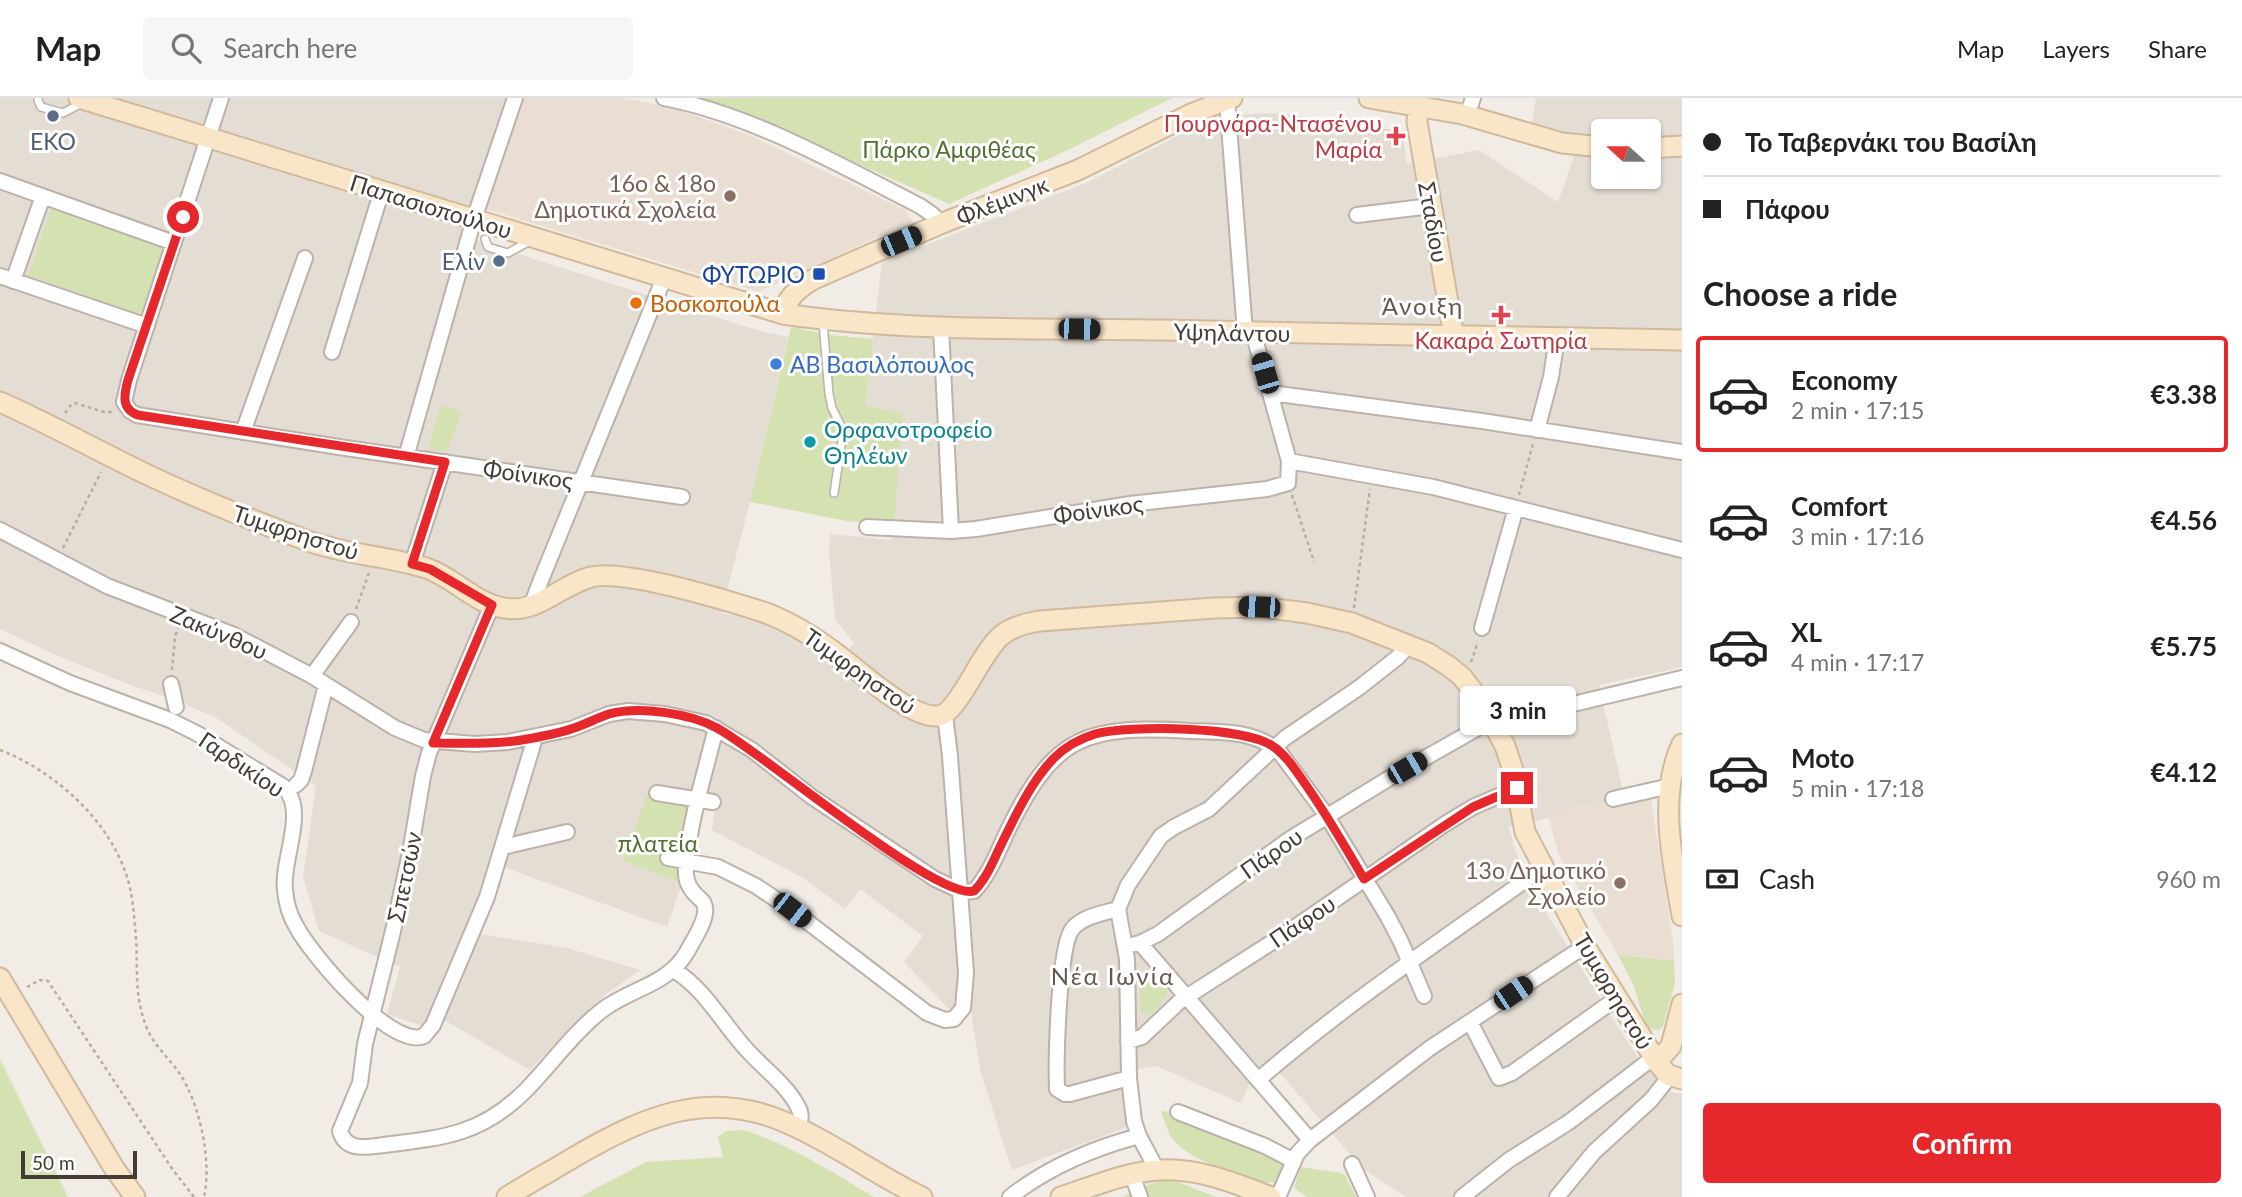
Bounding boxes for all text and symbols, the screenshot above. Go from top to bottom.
search box [143,17,633,80]
text: Map [35,28,101,68]
icon: search [167,29,205,67]
text: Search here [223,32,357,64]
text: Map [1957,34,2004,63]
text: Layers [2042,34,2110,63]
text: Share [2148,34,2207,63]
marker: ΕΚΟ [45,108,61,124]
place label: Πουρνάρα-Ντασένου Μαρία [1164,109,1382,163]
north arrow [1591,119,1661,189]
map controls [1591,119,1661,189]
text: Το Ταβερνάκι του Βασίλη [1745,126,2037,158]
place label: ΕΚΟ [30,127,76,155]
marker: Πουρνάρα-Ντασένου Μαρία [1388,128,1404,144]
park label: Πάρκο Αμφιθέας [862,135,1036,163]
street label: Παπασιοπούλου [347,168,515,244]
place label: 16ο & 18ο Δημοτικά Σχολεία [535,169,716,223]
street label: Φλέμινγκ [952,170,1052,230]
street label: Σταδίου [1413,179,1455,265]
marker: 16ο & 18ο Δημοτικά Σχολεία [722,188,738,204]
text: Πάφου [1745,193,1830,225]
route start [167,201,199,233]
car [878,223,925,259]
place label: Ελίν [442,247,485,275]
marker: Ελίν [491,253,507,269]
place label: ΦΥΤΩΡΙΟ [702,260,805,288]
marker: ΦΥΤΩΡΙΟ [811,266,827,282]
text: Choose a ride [1703,274,1897,313]
place label: Βοσκοπούλα [650,289,780,317]
district label: Άνοιξη [1382,291,1464,320]
marker: Βοσκοπούλα [628,295,644,311]
marker: Κακαρά Σωτηρία [1493,307,1509,323]
street label: Υψηλάντου [1173,317,1291,347]
car [1058,318,1101,340]
place label: Κακαρά Σωτηρία [1415,326,1588,354]
place label: ΑΒ Βασιλόπουλος [790,350,975,378]
car [1250,350,1281,396]
marker: ΑΒ Βασιλόπουλος [768,356,784,372]
icon: car [1707,363,1770,426]
text: Economy [1791,364,1897,396]
text: €3.38 [2151,378,2217,410]
text: 2 min · 17:15 [1791,396,1924,424]
place label: Ορφανοτροφείο Θηλέων [824,415,992,469]
marker: Ορφανοτροφείο Θηλέων [802,434,818,450]
street label: Φοίνικος [481,454,575,494]
street label: Φοίνικος [1051,489,1145,529]
icon: car [1707,489,1770,552]
text: Comfort [1791,490,1888,522]
street label: Τυμφρηστού [229,498,363,566]
text: €4.56 [2151,504,2217,536]
text: 3 min · 17:16 [1791,522,1924,550]
car [1238,596,1281,618]
street label: Ζακύνθου [166,599,272,665]
icon: car [1707,615,1770,678]
text: XL [1791,616,1822,648]
street label: Τυμφρηστού [798,622,922,720]
text: €5.75 [2151,630,2217,662]
text: 4 min · 17:17 [1791,648,1924,676]
callout: 3 min [1459,686,1575,736]
text: 3 min [1489,696,1547,724]
street label: Γαρδικίου [194,725,290,803]
icon: car [1707,741,1770,804]
text: Moto [1791,742,1854,774]
car [1384,748,1431,788]
text: €4.12 [2151,756,2217,788]
route end [1501,772,1533,804]
text: 5 min · 17:18 [1791,774,1924,802]
street label: Πάρου [1234,822,1308,884]
street label: Σπετσών [381,829,427,925]
park label: πλατεία [618,829,699,857]
place label: 13ο Δημοτικό Σχολείο [1465,856,1606,910]
icon: cash [1703,860,1741,898]
text: Cash [1759,863,1815,895]
text: 960 m [2156,865,2221,893]
marker: 13ο Δημοτικό Σχολείο [1612,875,1628,891]
car [769,889,816,931]
street label: Πάφου [1264,889,1340,953]
street label: Τυμφρηστού [1568,928,1660,1054]
district label: Νέα Ιωνία [1051,961,1175,990]
car [1490,973,1537,1013]
button: Confirm [1703,1103,2221,1183]
scale bar [21,1148,136,1180]
text: 50 m [32,1151,75,1174]

